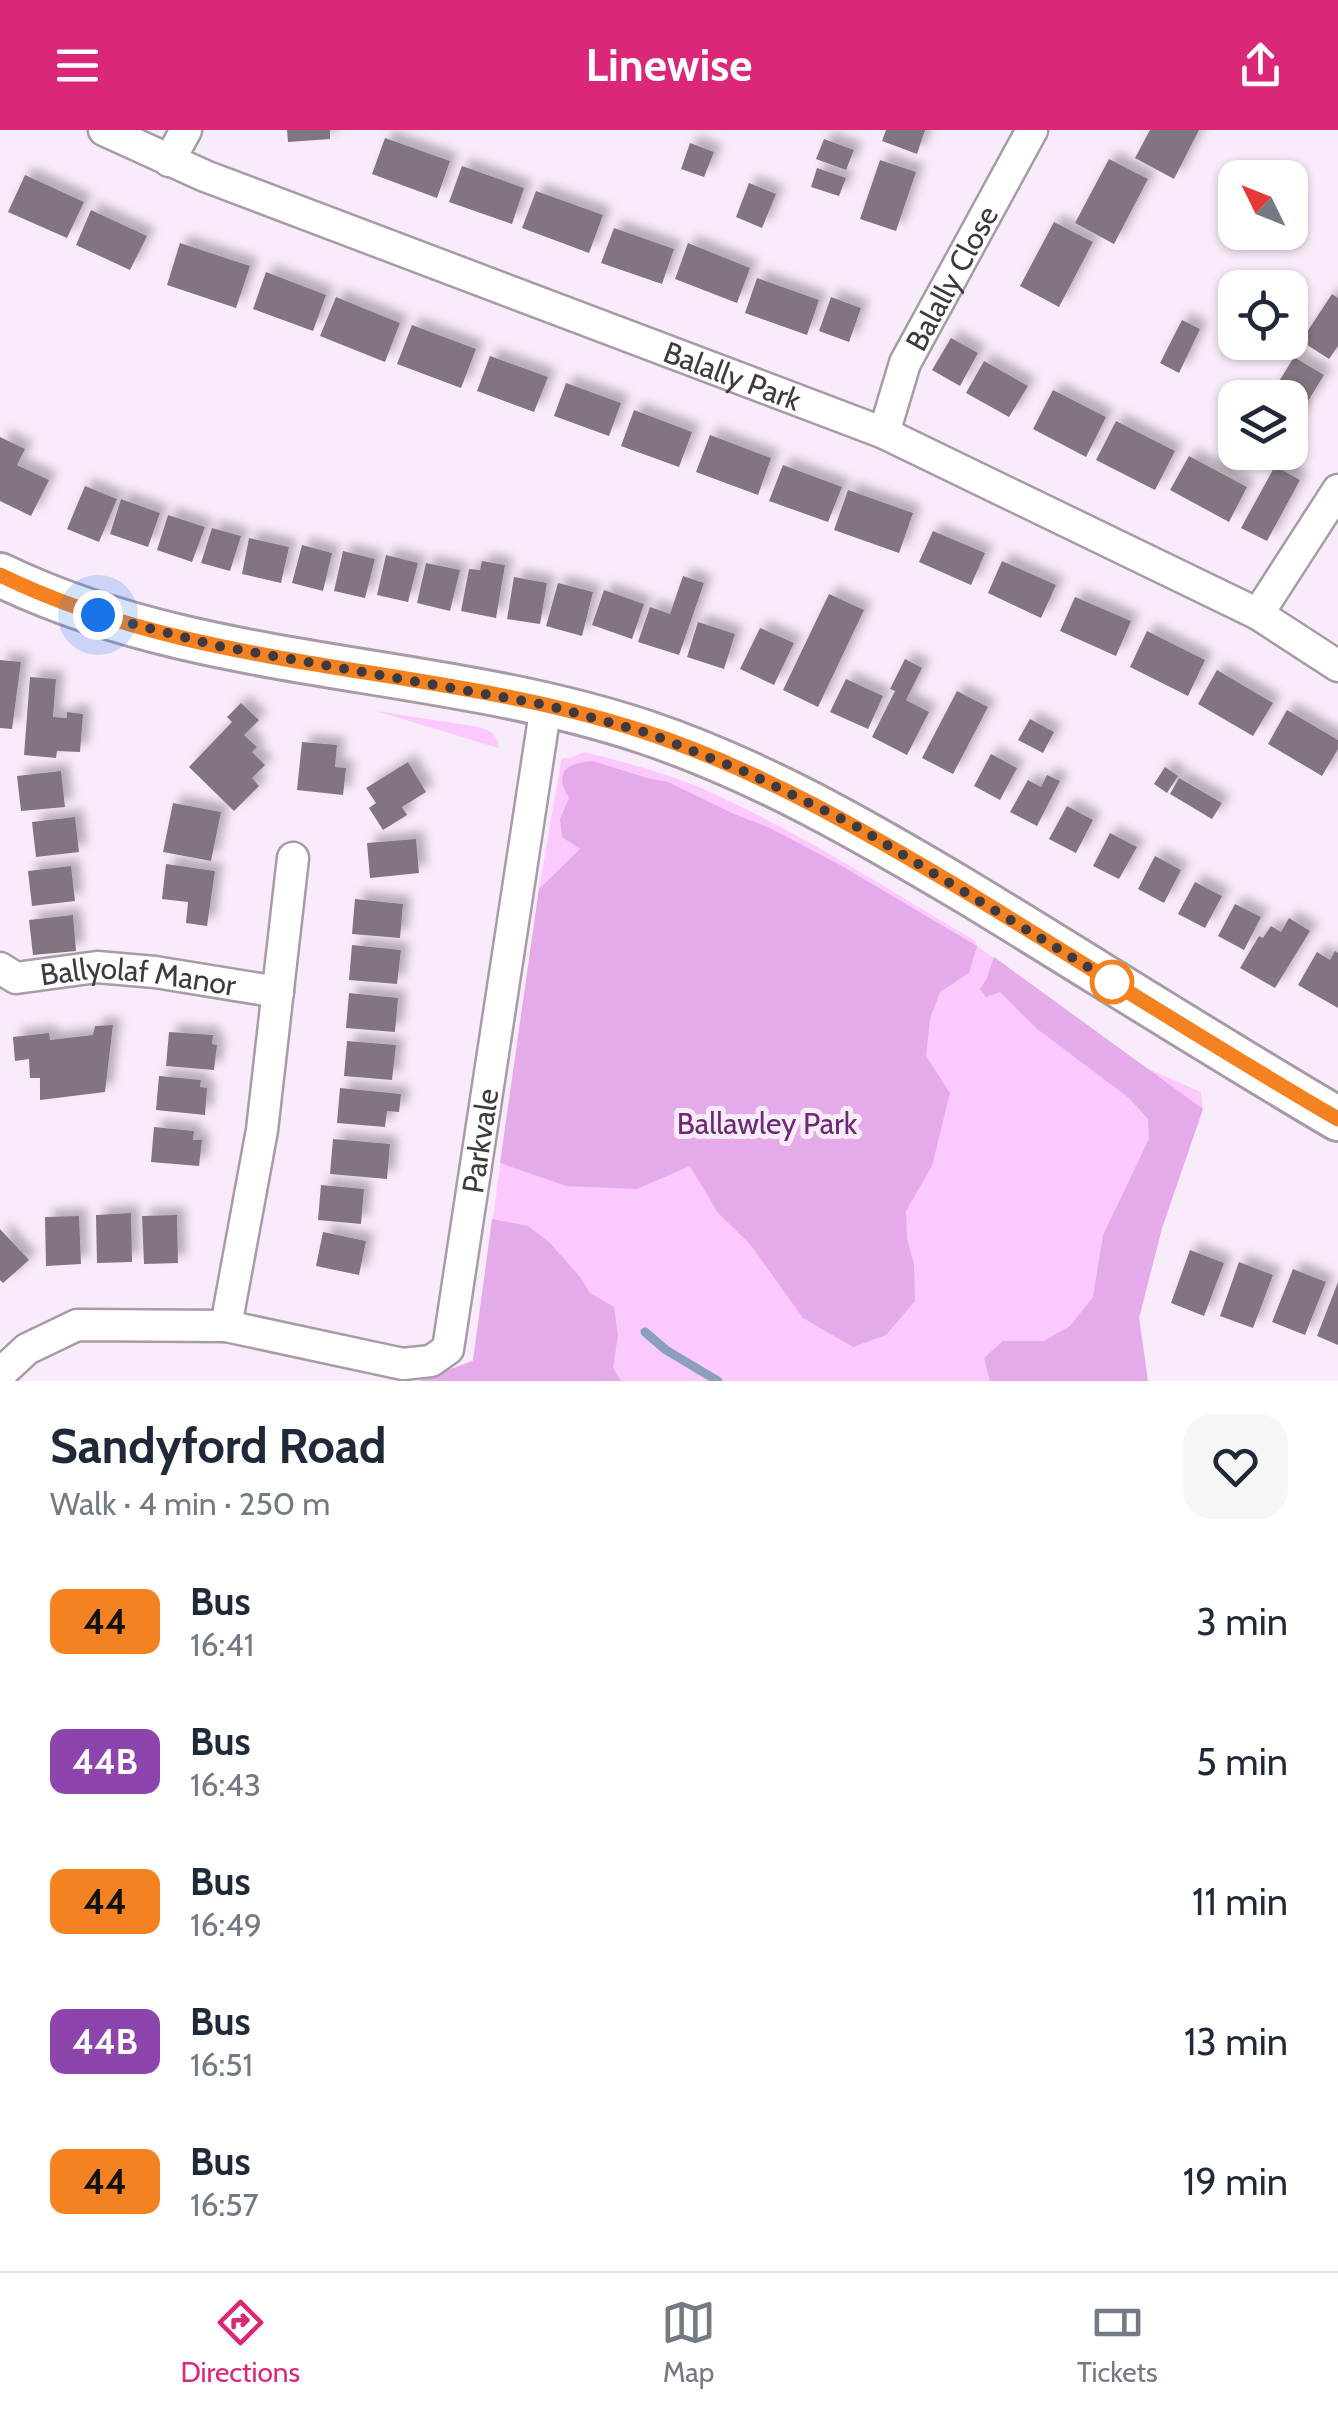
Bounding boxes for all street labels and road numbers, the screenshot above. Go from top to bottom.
street label: Balally Close [897,199,1006,357]
street label: Balally Park [659,333,807,419]
street label: Ballyolaf Manor [38,948,239,1003]
street label: Parkvale [453,1086,506,1196]

